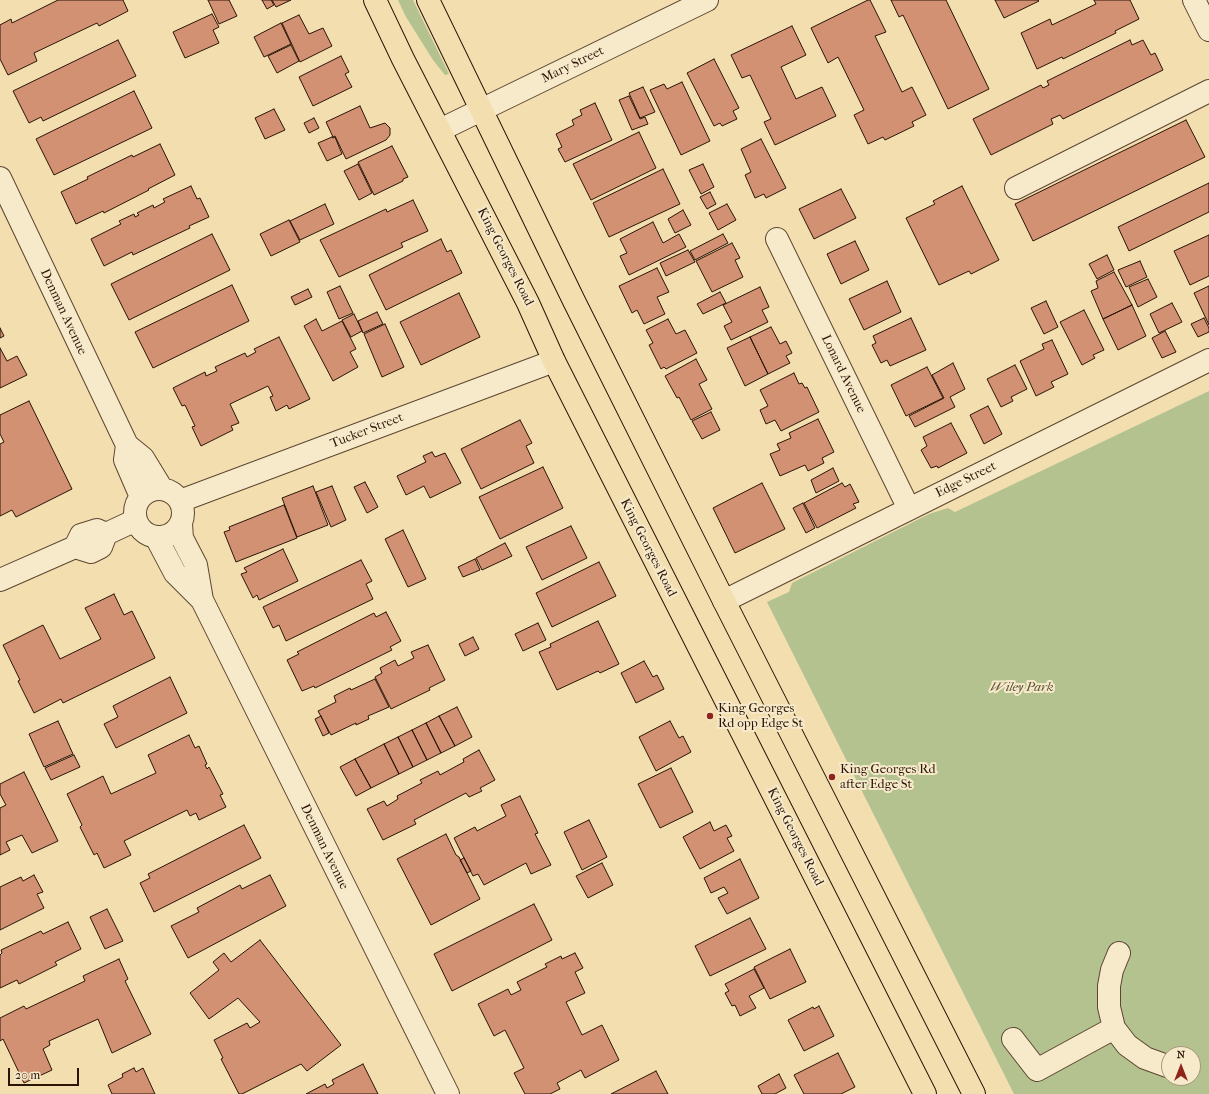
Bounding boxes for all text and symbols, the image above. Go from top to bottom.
street label: Mary Street [539,43,607,87]
street label: King Georges Road [474,205,536,309]
street label: Denman Avenue [36,267,90,357]
street label: Lonard Avenue [817,332,869,416]
street label: Tucker Street [328,410,406,452]
street label: Edge Street [933,459,999,501]
street label: King Georges Road [617,496,679,600]
park label: Wiley Park [990,680,1054,696]
place label: King Georges Rd opp Edge St [718,701,803,732]
marker: King Georges Rd opp Edge St [705,711,715,721]
place label: King Georges Rd after Edge St [840,762,936,793]
marker: King Georges Rd after Edge St [827,772,837,782]
street label: King Georges Road [764,785,826,889]
street label: Denman Avenue [297,802,351,892]
north arrow [1161,1046,1201,1086]
text: N [1177,1048,1185,1061]
scale bar [10,1060,81,1086]
text: 20 m [15,1068,40,1082]

